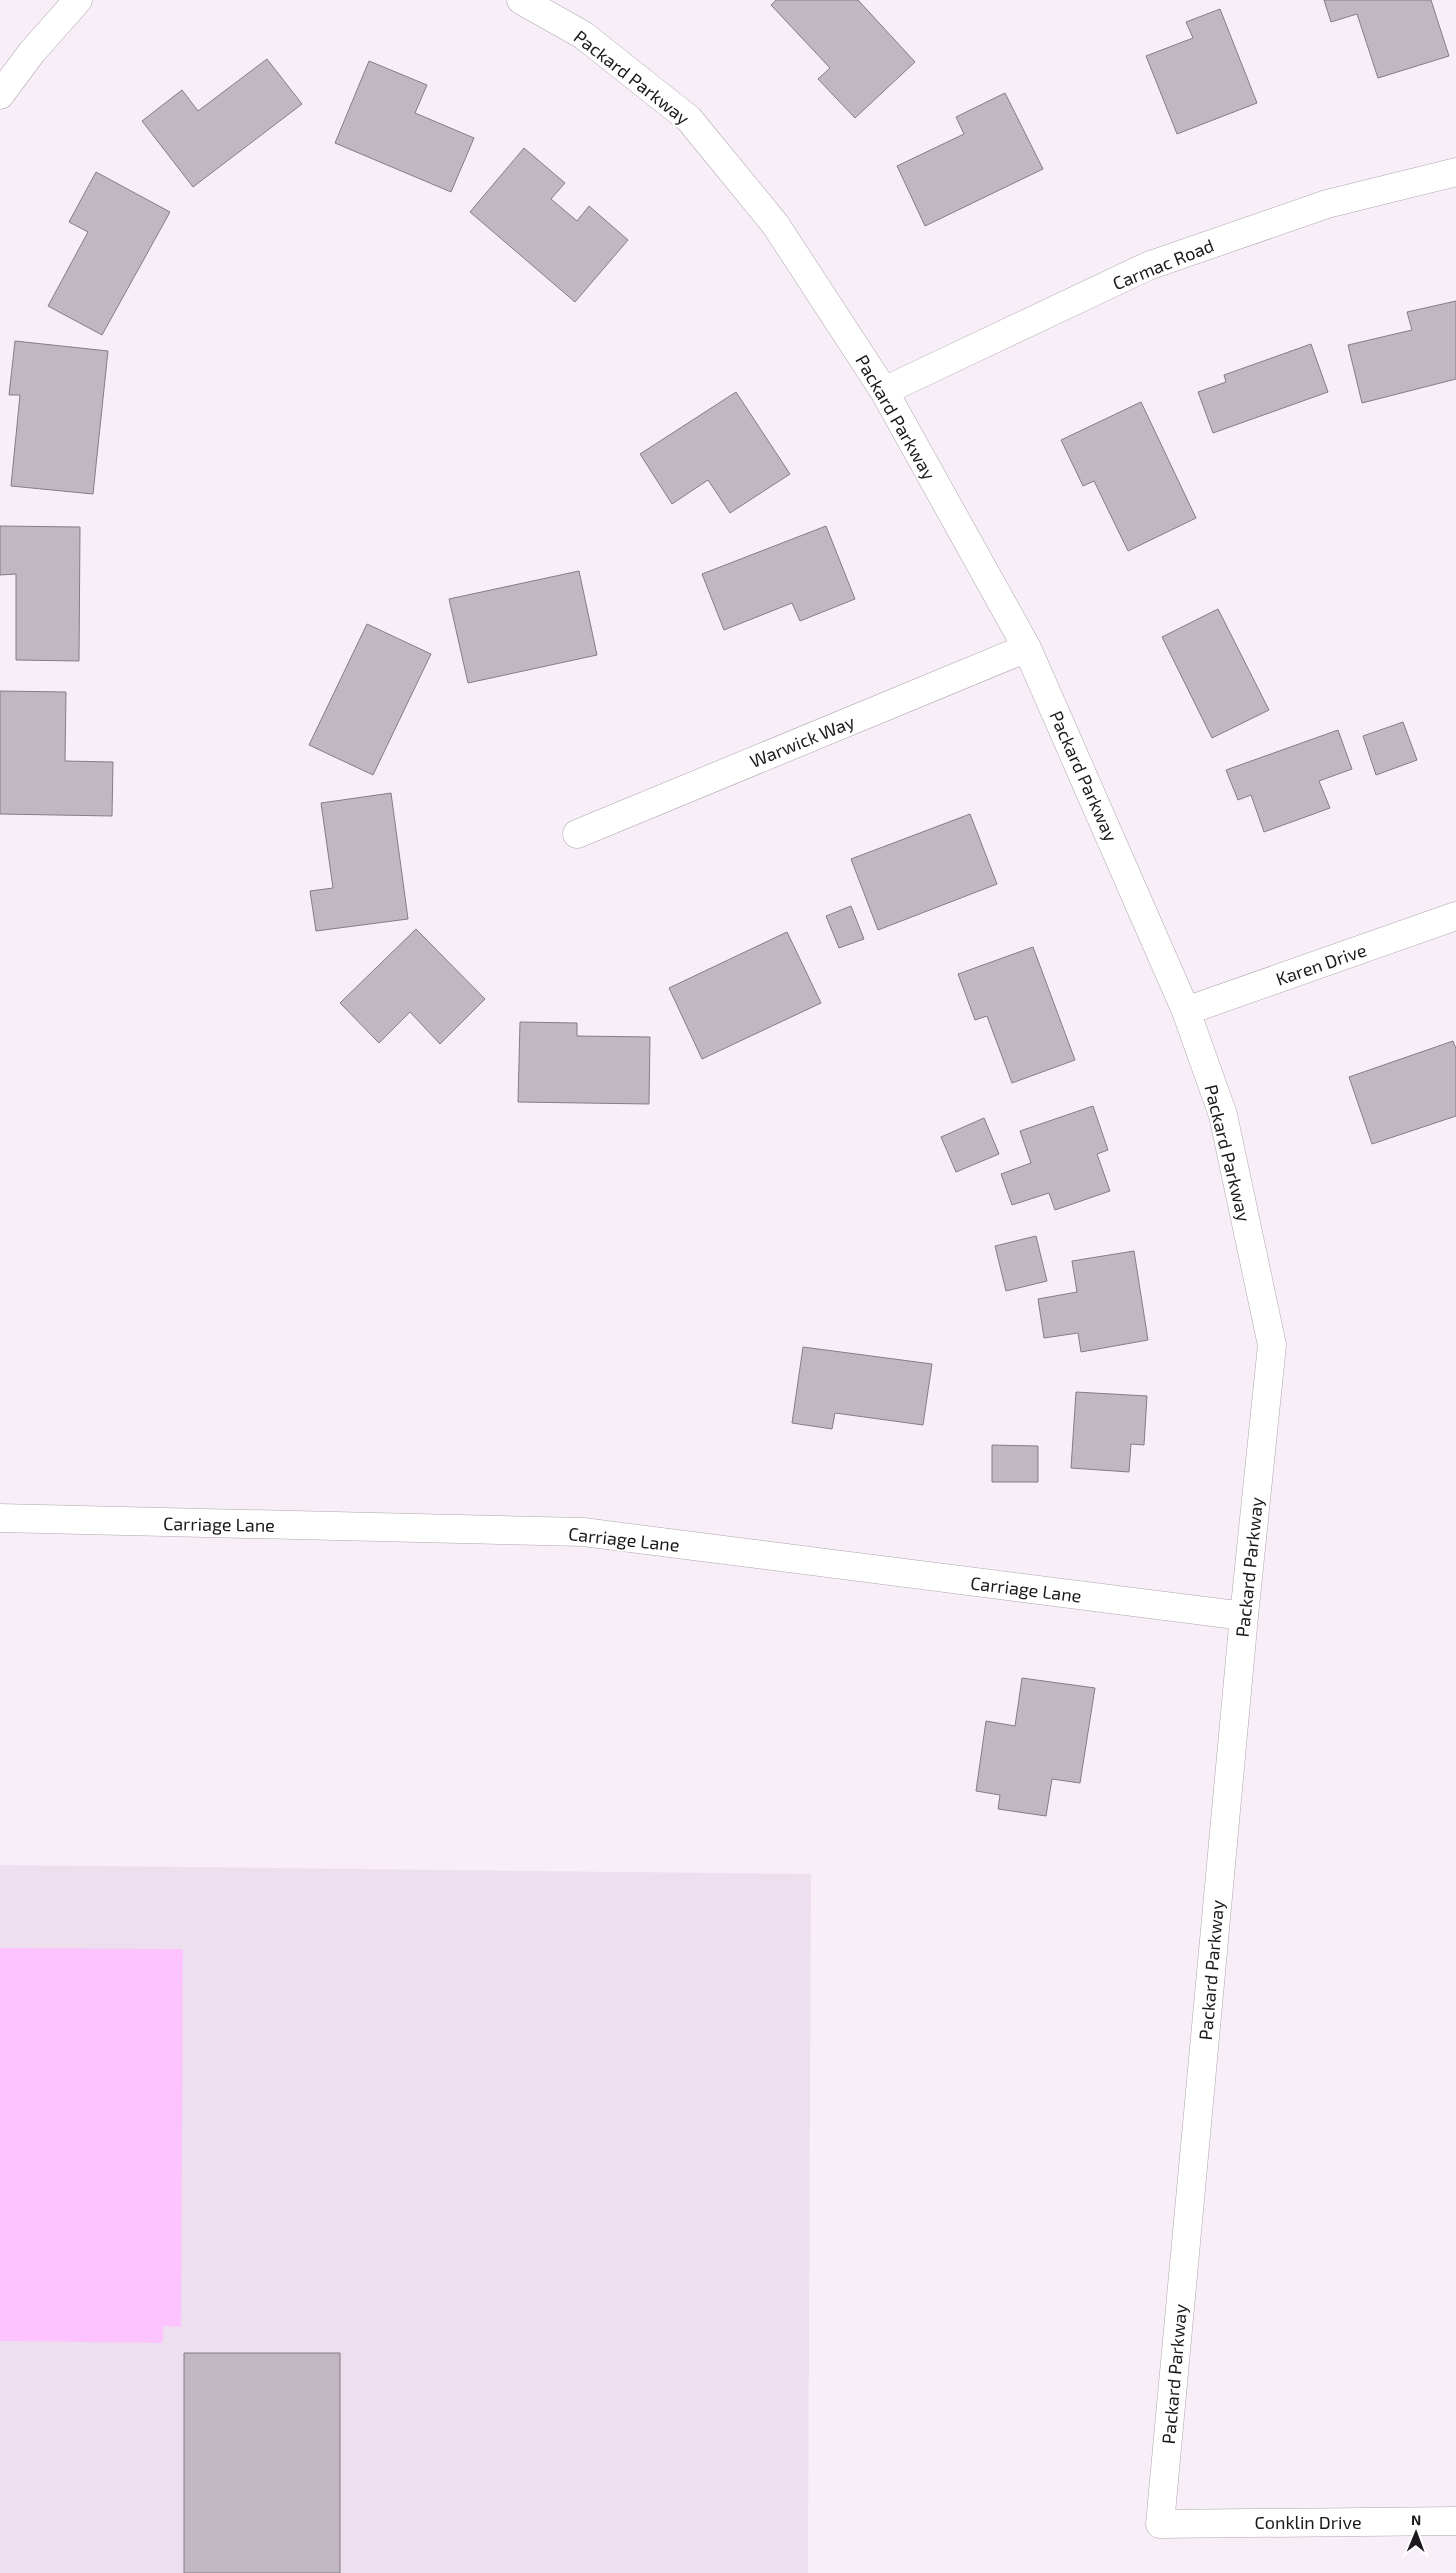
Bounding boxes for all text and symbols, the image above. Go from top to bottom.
street label: Packard Parkway [570,25,695,129]
street label: Carmac Road [1109,234,1217,294]
street label: Packard Parkway [851,351,941,484]
street label: Packard Parkway [1045,707,1123,845]
street label: Warwick Way [746,710,858,772]
street label: Karen Drive [1273,938,1369,990]
street label: Packard Parkway [1200,1082,1256,1224]
street label: Packard Parkway [1231,1495,1267,1638]
street label: Carriage Lane [163,1512,275,1536]
street label: Carriage Lane [567,1522,681,1556]
street label: Carriage Lane [969,1571,1083,1607]
street label: Packard Parkway [1194,1899,1228,2041]
street label: Packard Parkway [1157,2303,1191,2445]
north arrow [1391,2508,1441,2558]
street label: Conklin Drive [1254,2511,1362,2533]
text: N [1411,2511,1421,2528]

